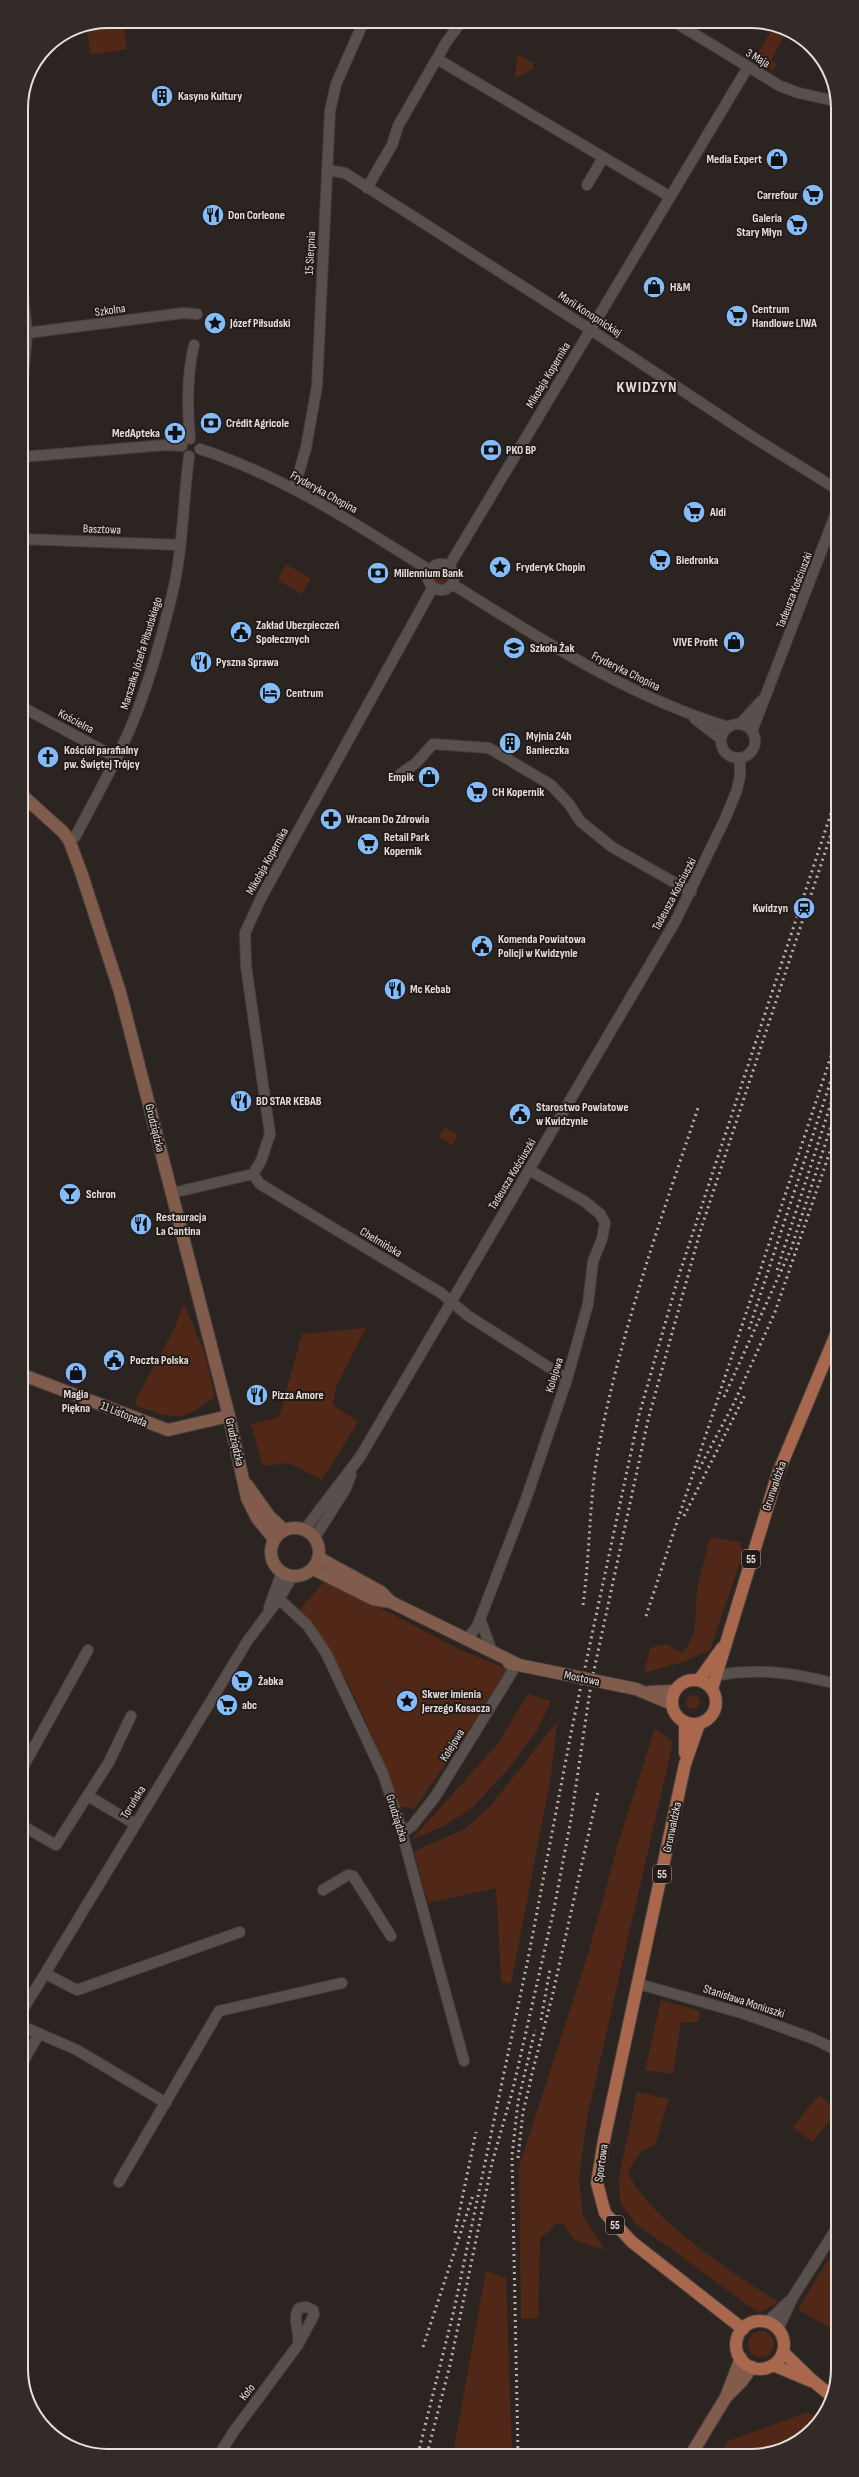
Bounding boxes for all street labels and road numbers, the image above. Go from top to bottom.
street label: 3 Maja [743,45,773,72]
street label: 15 Sierpnia [302,231,319,275]
street label: Marii Konopnickiej [555,288,624,341]
street label: Szkolna [94,301,127,320]
street label: Mikołaja Kopernika [523,339,574,411]
street label: Fryderyka Chopina [287,468,360,517]
street label: Basztowa [83,521,122,538]
street label: Tadeusza Kościuszki [773,550,816,630]
street label: Marszałka Józefa Piłsudskiego [117,595,166,711]
street label: Fryderyka Chopina [589,648,663,695]
street label: Kościelna [55,706,97,737]
street label: Mikołaja Kopernika [243,825,292,897]
street label: Tadeusza Kościuszki [649,855,700,933]
street label: Grudziądzka [141,1102,168,1154]
street label: Tadeusza Kościuszki [485,1136,540,1213]
street label: Chełmińska [357,1224,405,1261]
street label: Kolejowa [542,1356,567,1394]
street label: 11 Listopada [98,1398,150,1431]
street label: Grudziądzka [222,1416,247,1468]
street label: Grunwaldzka [759,1459,790,1513]
road number: 55 [742,1550,760,1568]
street label: Mostowa [563,1667,601,1690]
street label: Kolejowa [437,1726,468,1764]
street label: Toruńska [117,1783,150,1822]
street label: Grudziądzka [382,1792,411,1844]
street label: Grunwaldzka [660,1800,685,1854]
road number: 55 [653,1865,671,1883]
street label: Stanisława Moniuszki [701,1981,786,2022]
street label: Sportowa [591,2143,612,2183]
road number: 55 [606,2216,624,2234]
street label: Koło [236,2381,259,2404]

